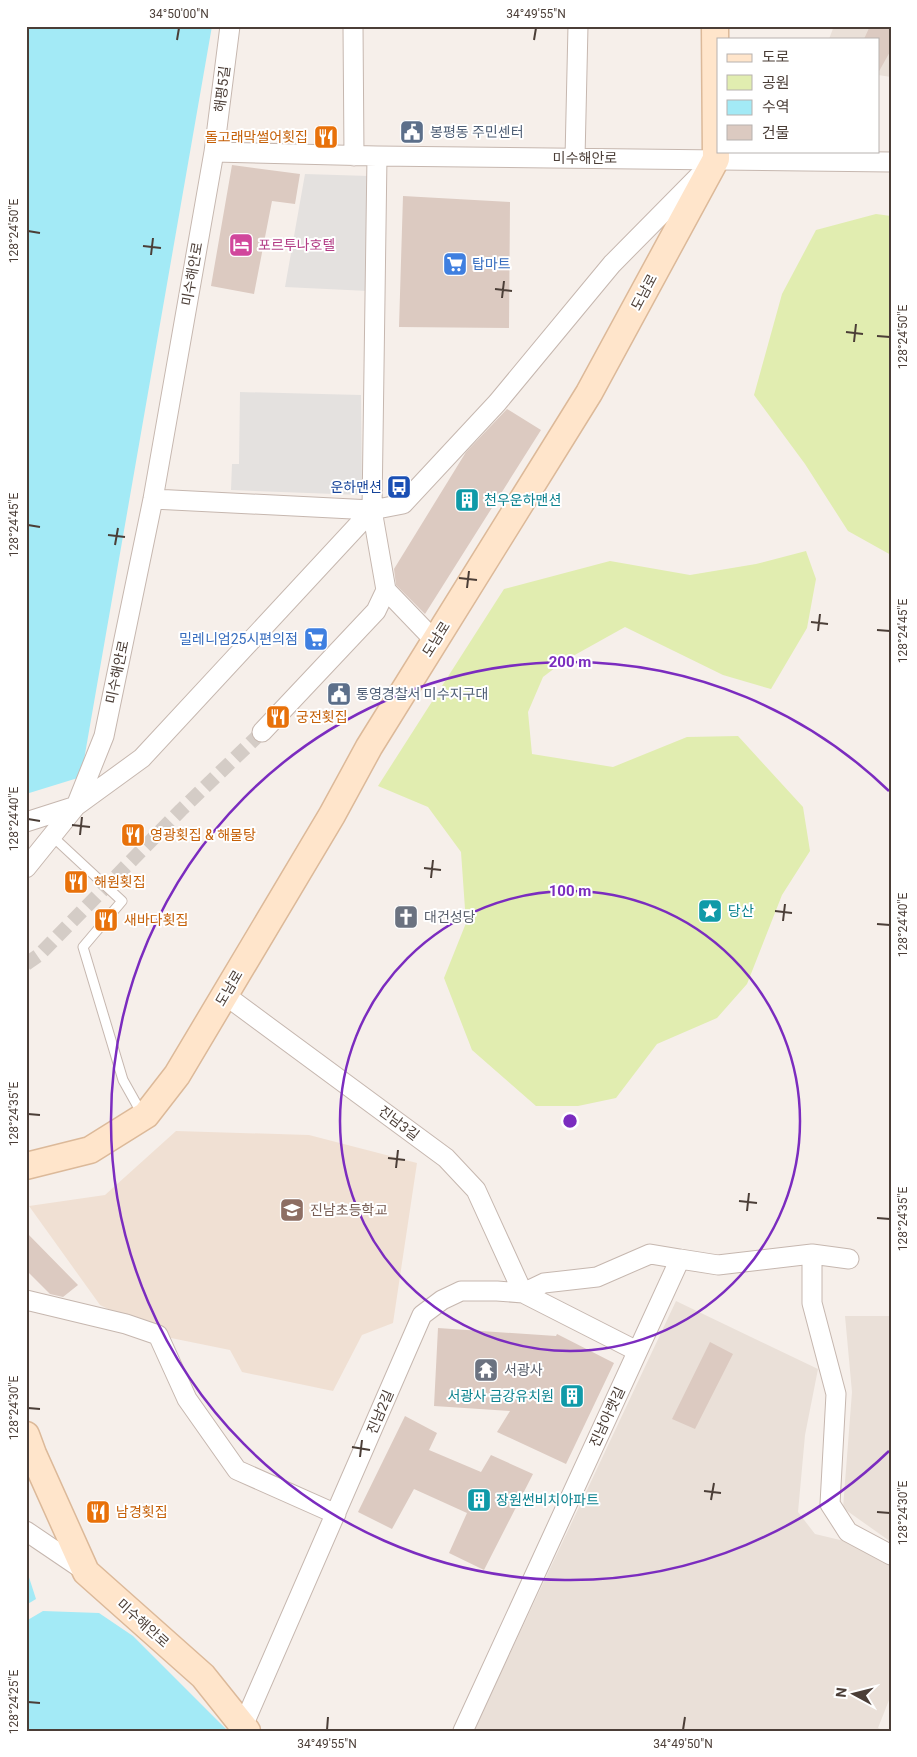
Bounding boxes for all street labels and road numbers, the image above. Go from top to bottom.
street label: 해평5길 [211,65,233,113]
street label: 미수해안로 [553,150,617,166]
street label: 미수해안로 [179,241,205,307]
street label: 도남로 [628,271,660,313]
street label: 도남로 [419,618,453,660]
street label: 미수해안로 [102,639,132,705]
street label: 도남로 [212,967,246,1009]
street label: 진남3길 [376,1103,422,1143]
street label: 진남아랫길 [586,1384,628,1450]
street label: 진남2길 [364,1387,396,1437]
street label: 미수해안로 [114,1596,172,1651]

